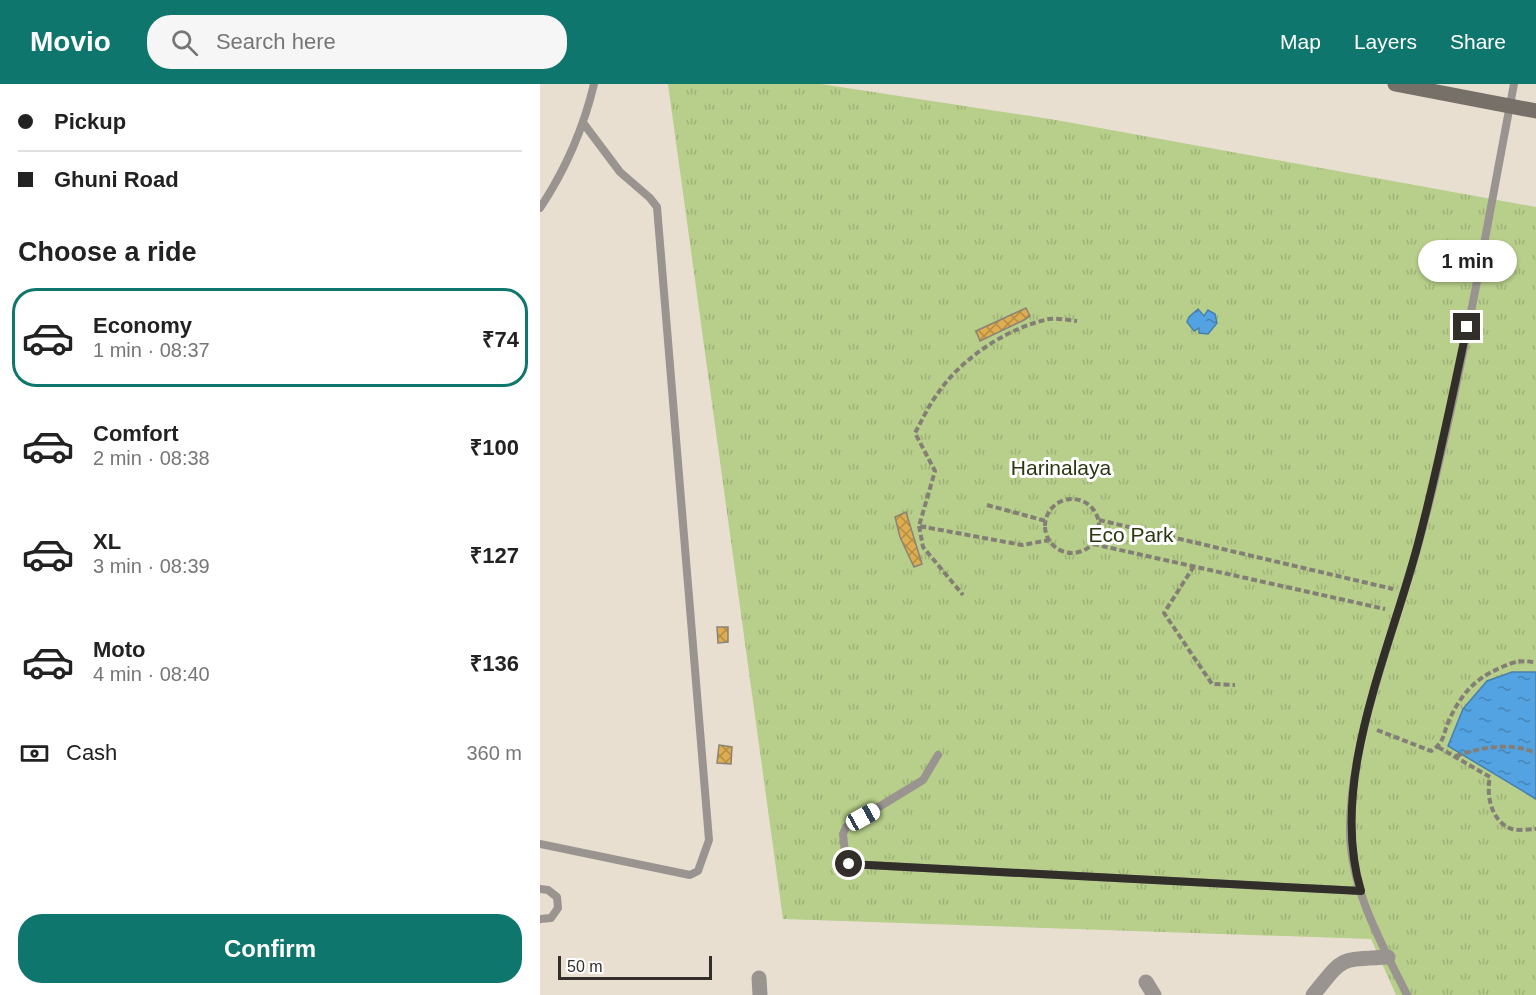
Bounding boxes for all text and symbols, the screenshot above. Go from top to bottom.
search box [147,15,567,69]
text: Movio [30,26,111,57]
icon: search [168,26,201,59]
text: Search here [216,29,336,54]
text: Map [1280,30,1321,53]
text: Layers [1354,30,1417,53]
text: Share [1450,30,1506,53]
text: Pickup [54,109,126,134]
text: Ghuni Road [54,167,179,192]
text: Choose a ride [18,237,197,267]
callout: 1 min [1418,240,1516,282]
text: 1 min [1441,250,1494,272]
icon: car [21,311,75,365]
text: Economy [93,313,192,338]
route end [1453,313,1480,340]
text: ₹74 [482,327,519,352]
text: 1 min · 08:37 [93,339,210,361]
icon: car [21,419,75,473]
text: Comfort [93,421,179,446]
text: ₹100 [470,435,519,460]
text: 2 min · 08:38 [93,447,210,469]
park label: Harinalaya [1011,456,1112,479]
park label: Eco Park [1088,523,1174,546]
icon: car [21,527,75,581]
text: XL [93,529,121,554]
text: ₹127 [470,543,519,568]
text: 3 min · 08:39 [93,555,210,577]
icon: car [21,635,75,689]
text: Moto [93,637,146,662]
text: ₹136 [470,651,519,676]
text: 4 min · 08:40 [93,663,210,685]
icon: cash [18,737,51,770]
text: Cash [66,740,117,765]
text: 360 m [466,742,522,764]
car [843,800,883,834]
route start [835,850,862,877]
button: Confirm [18,914,522,983]
scale bar [558,953,712,980]
text: 50 m [567,958,603,975]

